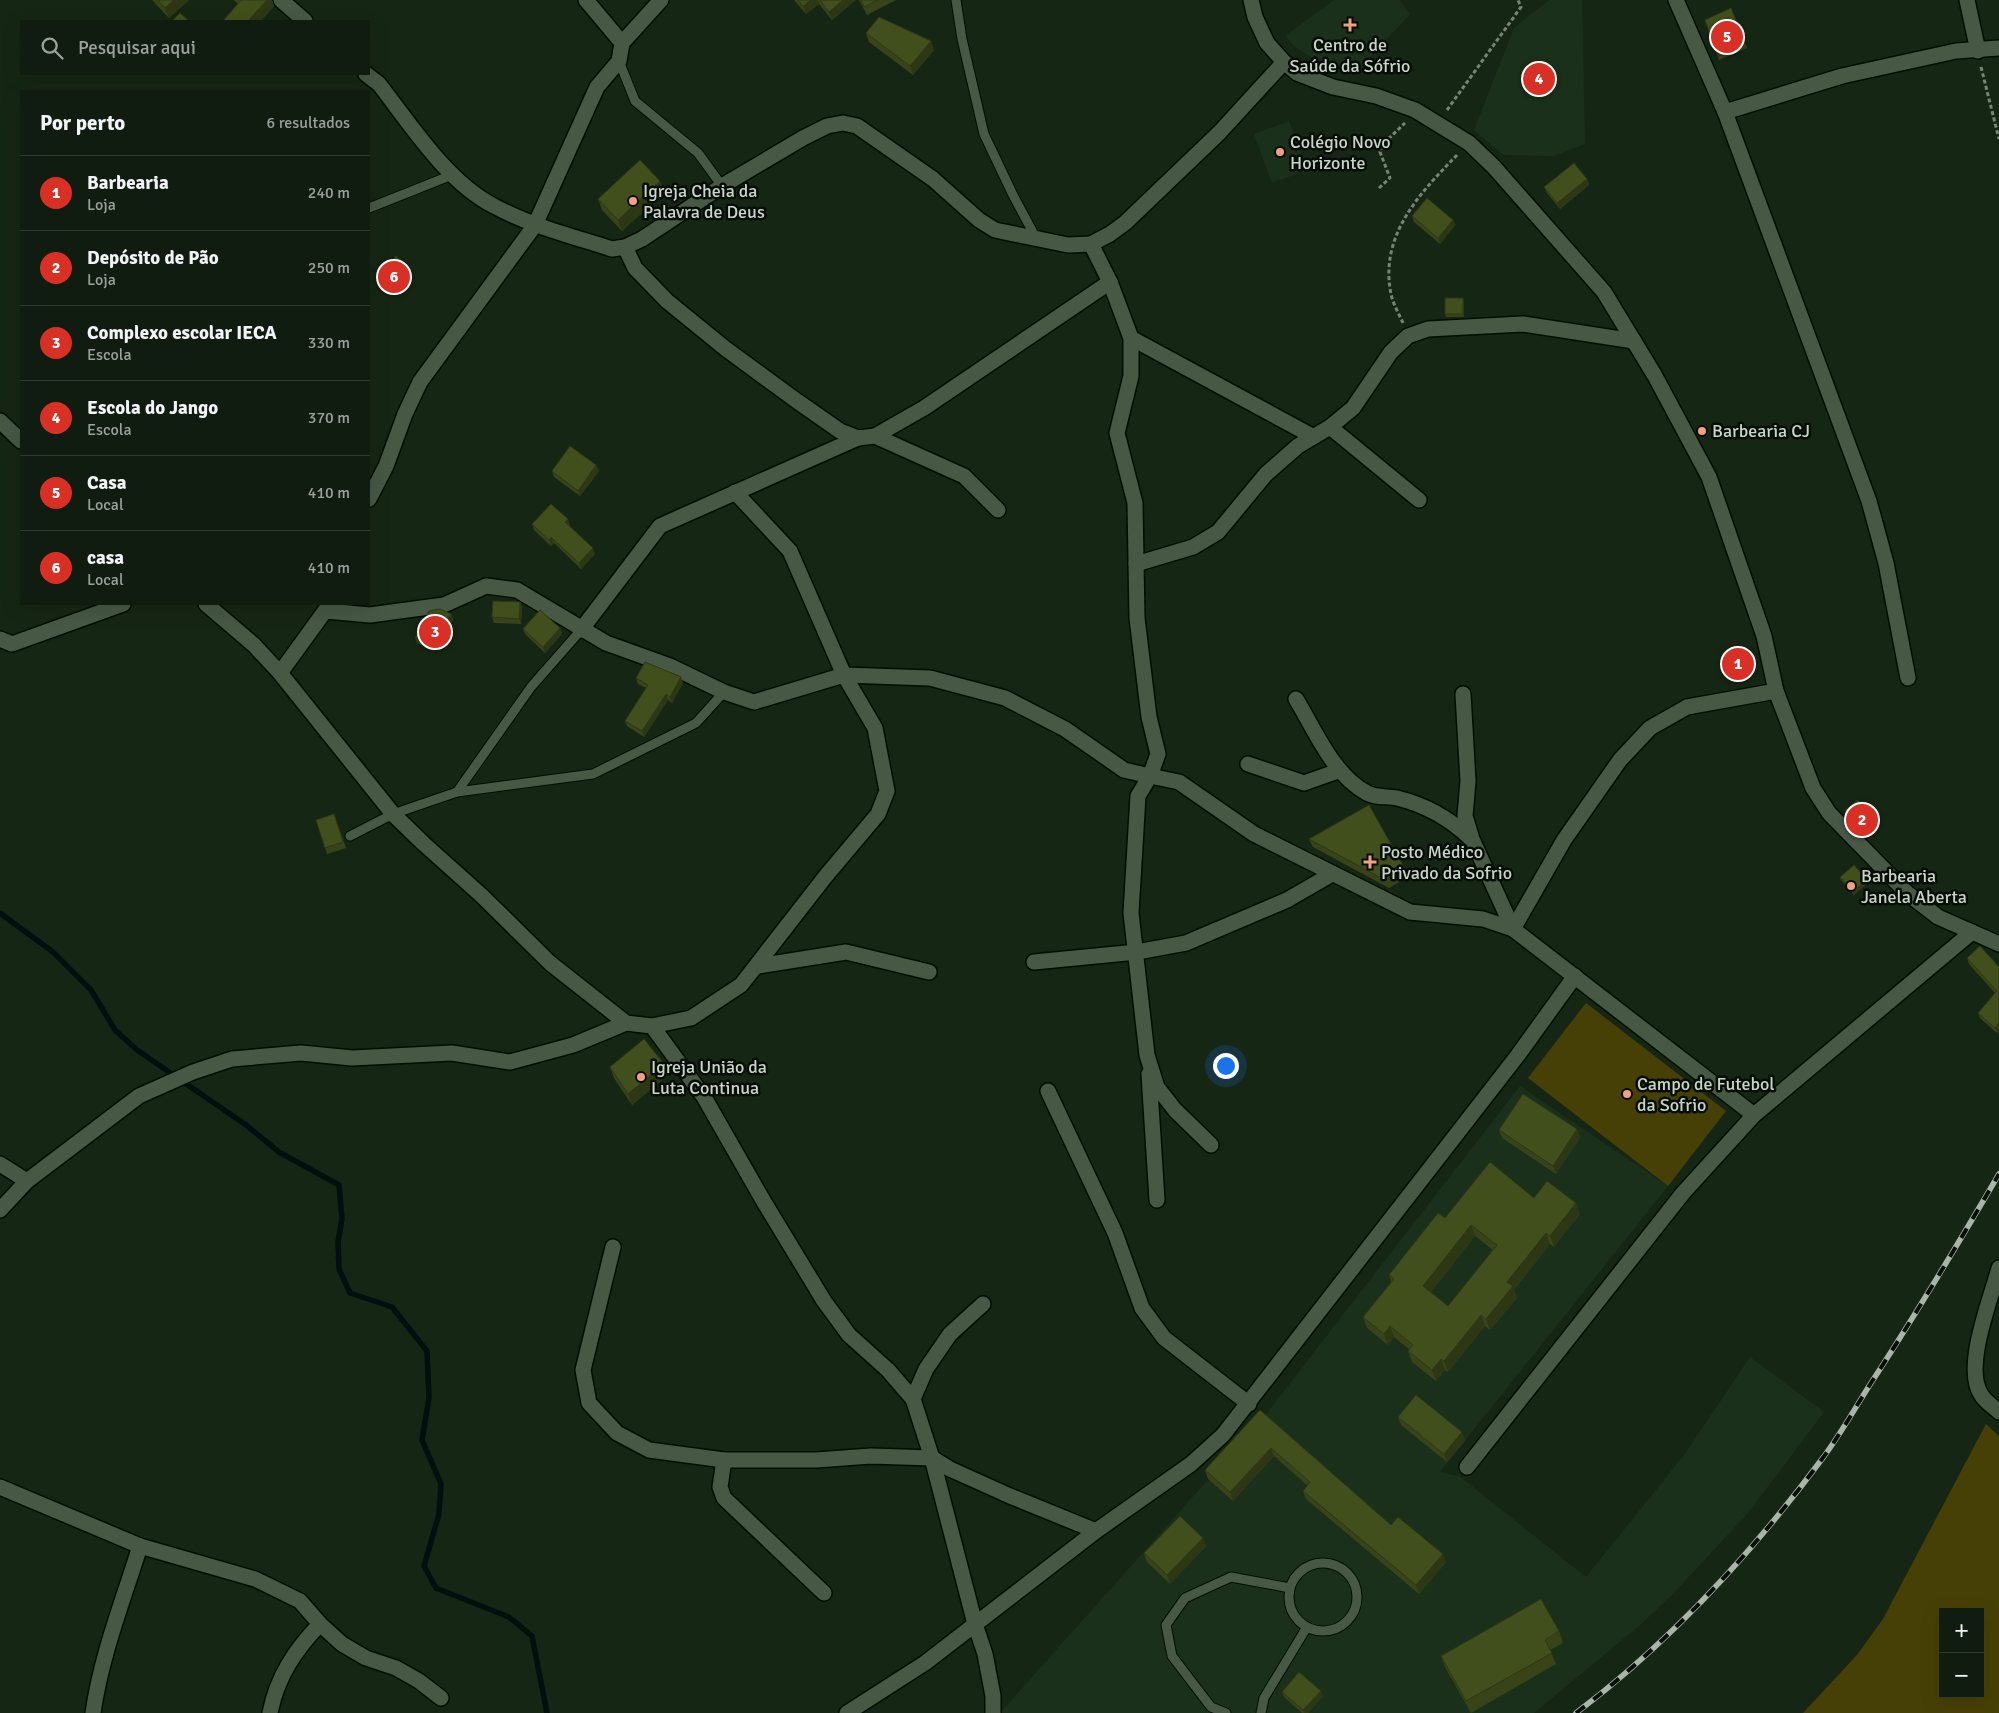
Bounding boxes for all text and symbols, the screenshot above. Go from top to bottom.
marker: Centro de Saúde da Sófrio [1343,18,1357,32]
pin: 5 [1711,18,1743,56]
search box [20,20,370,75]
icon: search [38,34,66,62]
place label: Centro de Saúde da Sófrio [1290,34,1410,77]
text: Pesquisar aqui [78,36,196,60]
pin: 4 [1523,60,1555,98]
text: Por perto [40,110,125,136]
text: 6 resultados [267,113,350,133]
place label: Colégio Novo Horizonte [1290,131,1391,174]
marker: Colégio Novo Horizonte [1274,146,1286,158]
text: Barbearia [87,171,169,195]
place label: Igreja Cheia da Palavra de Deus [643,180,765,223]
text: 1 [52,183,60,203]
text: 240 m [308,183,350,203]
text: Loja [87,195,116,215]
marker: Igreja Cheia da Palavra de Deus [627,195,639,207]
text: Depósito de Pão [87,246,219,270]
text: 2 [52,258,60,278]
text: 250 m [308,258,350,278]
pin: 6 [378,258,410,296]
text: Loja [87,270,116,290]
text: Complexo escolar IECA [87,321,277,345]
text: 3 [52,333,60,353]
text: 330 m [308,333,350,353]
text: Escola [87,345,132,365]
text: Escola do Jango [87,396,218,420]
text: 4 [52,408,60,428]
text: 370 m [308,408,350,428]
text: Escola [87,420,132,440]
place label: Barbearia CJ [1712,420,1810,442]
marker: Barbearia CJ [1696,425,1708,437]
text: Casa [87,471,126,495]
text: 5 [52,483,60,503]
text: 410 m [308,483,350,503]
text: Local [87,495,124,515]
text: casa [87,546,124,570]
text: 6 [52,558,60,578]
text: 410 m [308,558,350,578]
text: Local [87,570,124,590]
pin: 3 [419,613,451,651]
pin: 1 [1722,645,1754,683]
pin: 2 [1846,801,1878,839]
place label: Posto Médico Privado da Sofrio [1381,841,1512,884]
marker: Posto Médico Privado da Sofrio [1363,855,1377,869]
place label: Barbearia Janela Aberta [1861,865,1967,908]
marker: Barbearia Janela Aberta [1845,880,1857,892]
your location [1213,1053,1239,1079]
place label: Igreja União da Luta Continua [651,1056,767,1099]
marker: Igreja União da Luta Continua [635,1071,647,1083]
place label: Campo de Futebol da Sofrio [1637,1073,1775,1116]
marker: Campo de Futebol da Sofrio [1621,1088,1633,1100]
map controls [1939,1608,1984,1698]
button: + [1939,1608,1984,1653]
button: − [1939,1653,1984,1698]

